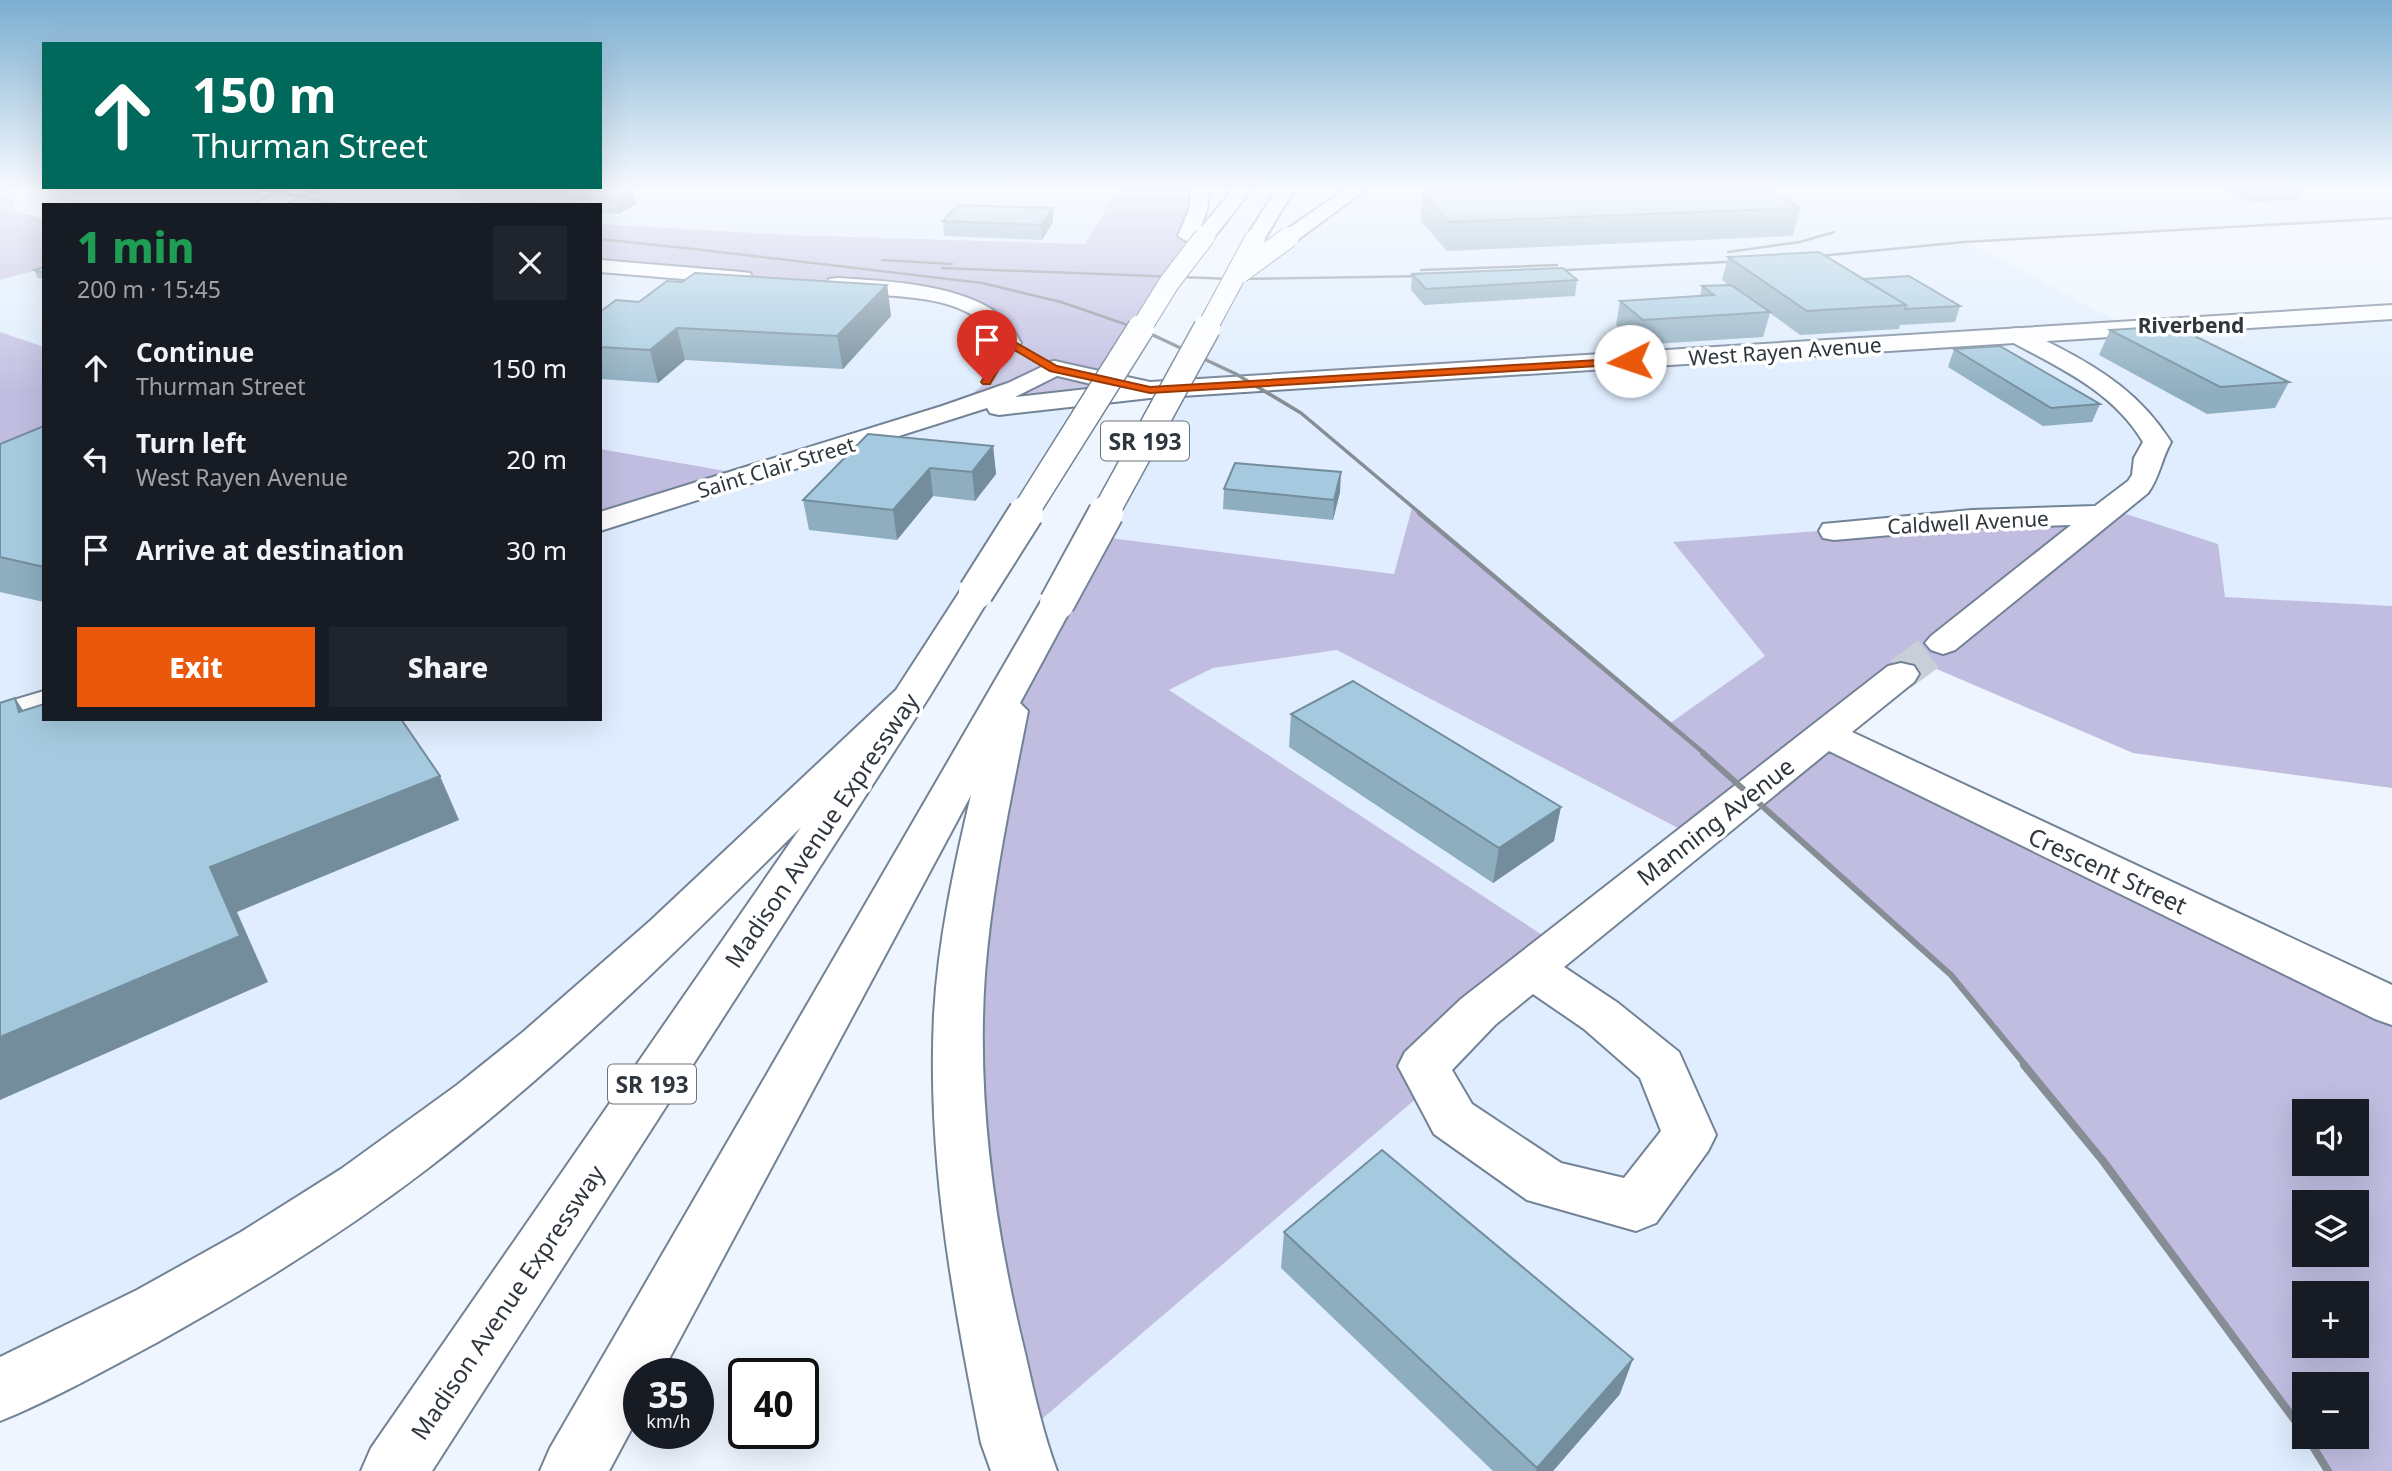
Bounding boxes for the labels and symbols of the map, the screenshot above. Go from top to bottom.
pin [957,310,1017,382]
district label: Riverbend [2138,311,2244,339]
position arrow [1593,324,1667,398]
street label: West Rayen Avenue [1687,330,1883,372]
road number: SR 193 [1101,422,1189,461]
street label: Saint Clair Street [694,430,859,504]
street label: Caldwell Avenue [1886,504,2050,540]
street label: Madison Avenue Expressway [716,685,926,974]
street label: Manning Avenue [1630,749,1800,893]
street label: Crescent Street [2023,819,2193,921]
road number: SR 193 [608,1064,696,1104]
street label: Madison Avenue Expressway [402,1157,612,1446]
speed limit sign: 40 [728,1358,819,1449]

